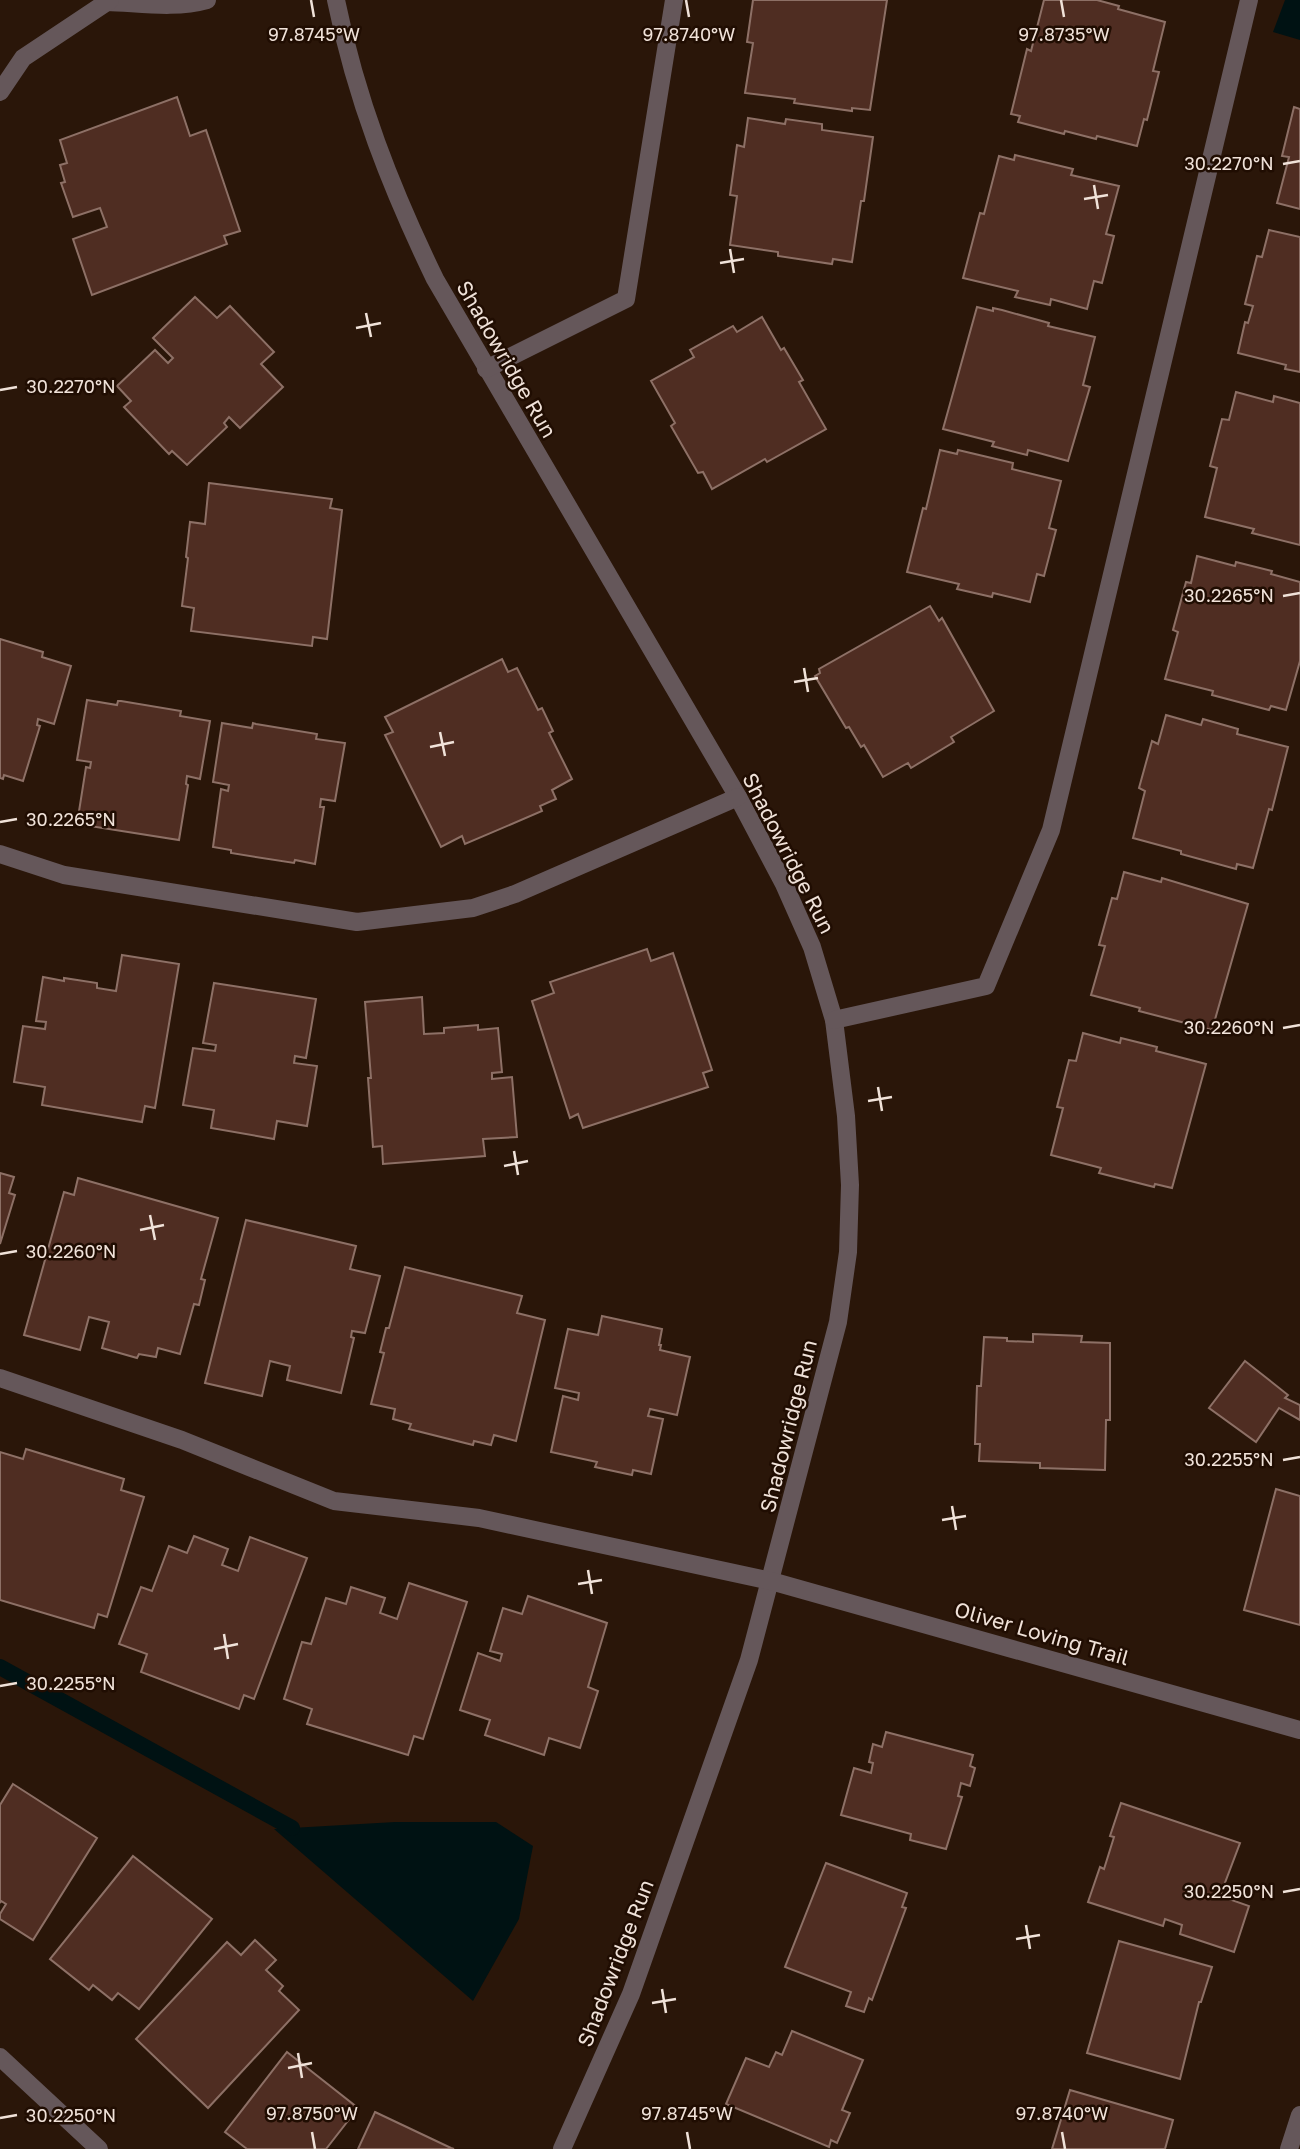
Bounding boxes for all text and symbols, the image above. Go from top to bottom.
text: 97.8745°W [268,23,360,45]
text: 97.8740°W [643,23,735,45]
text: 97.8735°W [1018,23,1110,45]
text: 30.2270°N [1184,152,1274,174]
street label: Shadowridge Run [451,276,563,442]
text: 30.2270°N [26,375,116,397]
text: 30.2265°N [1184,584,1274,606]
street label: Shadowridge Run [737,768,841,938]
text: 30.2265°N [26,808,116,830]
text: 30.2260°N [1184,1016,1274,1038]
text: 30.2260°N [26,1240,116,1262]
street label: Shadowridge Run [754,1337,822,1515]
text: 30.2255°N [1184,1448,1274,1470]
street label: Oliver Loving Trail [952,1596,1132,1670]
text: 30.2255°N [26,1672,116,1694]
street label: Shadowridge Run [571,1876,659,2050]
text: 30.2250°N [1184,1880,1274,1902]
text: 97.8750°W [266,2102,358,2124]
text: 97.8745°W [641,2102,733,2124]
text: 97.8740°W [1016,2102,1108,2124]
text: 30.2250°N [26,2104,116,2126]

